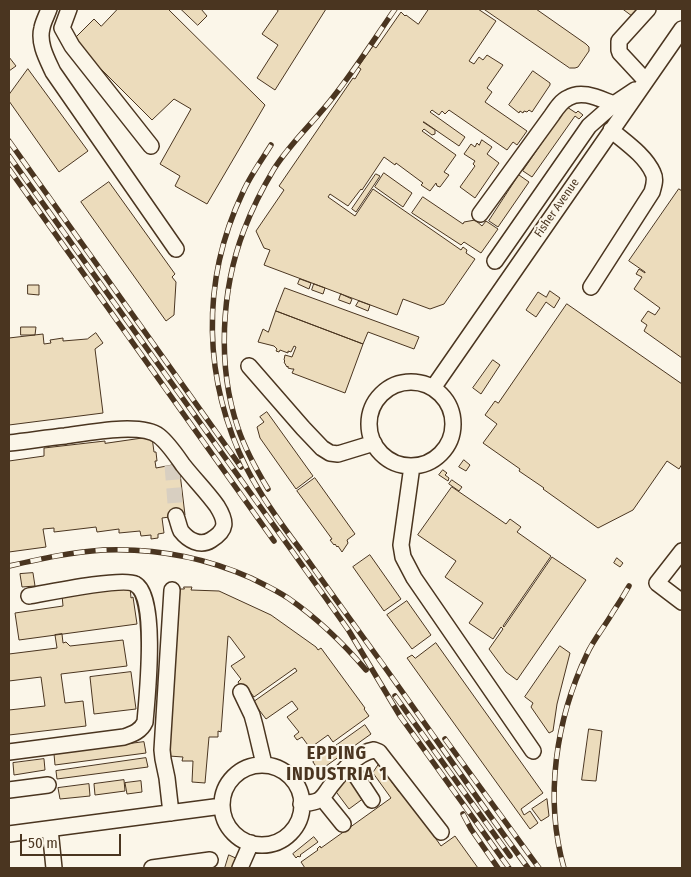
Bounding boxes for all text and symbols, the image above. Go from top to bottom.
street label: Fisher Avenue [532,176,582,240]
district label: EPPING INDUSTRIA 1 [285,743,389,786]
scale bar [22,824,124,856]
text: 50 m [28,834,58,852]

